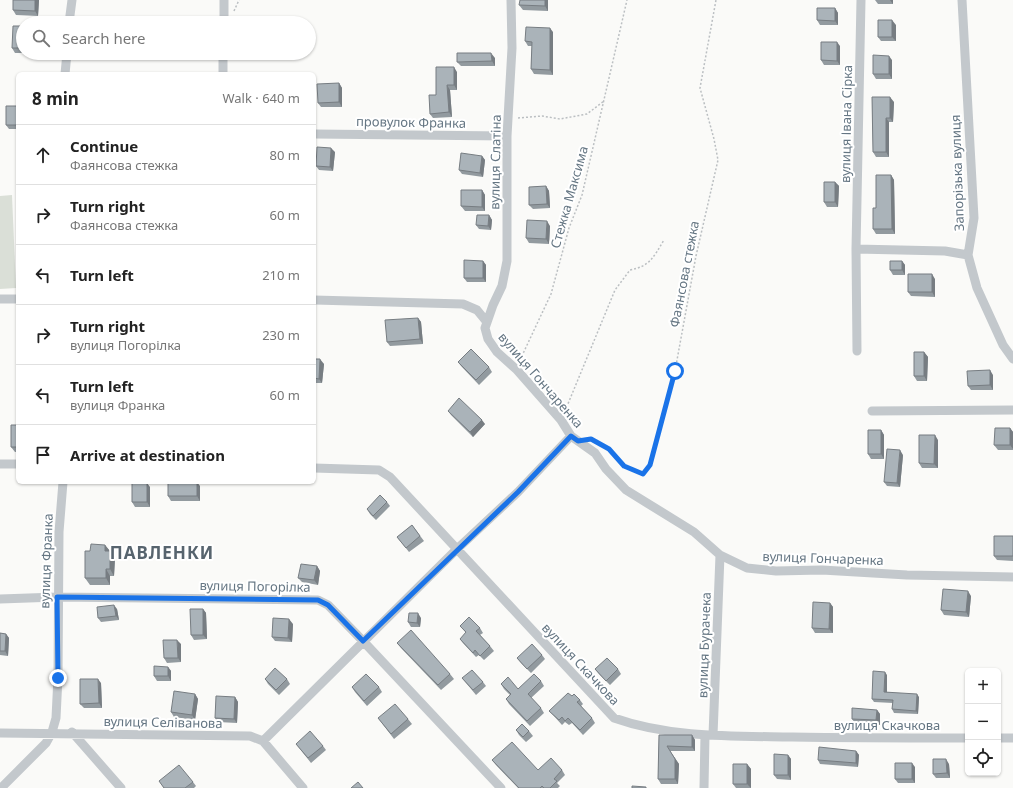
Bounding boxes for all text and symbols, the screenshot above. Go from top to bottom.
search box [16,16,316,60]
icon: search [30,27,52,49]
text: Search here [62,28,145,48]
street label: вулиця Івана Сірка [836,65,856,183]
text: 8 min [32,87,79,110]
text: Walk · 640 m [222,89,300,107]
street label: провулок Франка [356,112,466,132]
street label: вулиця Слатіна [485,114,505,210]
street label: Запорізька вулиця [946,114,968,232]
text: Continue [70,136,138,156]
icon: ahead [32,144,54,166]
street label: Стежка Максима [546,144,592,250]
text: 80 m [270,146,300,164]
text: Фаянсова стежка [70,156,178,174]
text: Turn right [70,196,145,216]
icon: right [32,204,54,226]
text: 60 m [270,206,300,224]
text: Фаянсова стежка [70,216,178,234]
street label: Фаянсова стежка [665,219,703,329]
icon: left [32,264,54,286]
text: Turn left [70,265,134,285]
text: 210 m [262,266,300,284]
text: Turn right [70,316,145,336]
icon: right [32,324,54,346]
text: 230 m [262,326,300,344]
street label: вулиця Гончаренка [494,328,588,432]
text: вулиця Погорілка [70,336,181,354]
route start [666,362,684,380]
text: Turn left [70,376,134,396]
icon: left [32,384,54,406]
text: 60 m [270,386,300,404]
text: вулиця Франка [70,396,165,414]
icon: arrive [32,444,54,466]
text: Arrive at destination [70,445,225,465]
street label: вулиця Франка [35,513,57,609]
district label: ПАВЛЕНКИ [110,541,214,564]
street label: вулиця Гончаренка [762,547,884,569]
street label: вулиця Погорілка [199,576,311,596]
street label: вулиця Бурачека [693,592,715,698]
street label: вулиця Скачкова [538,619,624,709]
map controls [965,668,1001,776]
button: + [965,668,1001,704]
route end [49,669,67,687]
button: − [965,704,1001,740]
street label: вулиця Селіванова [103,712,223,732]
street label: вулиця Скачкова [834,716,940,734]
button: locate [965,740,1001,776]

